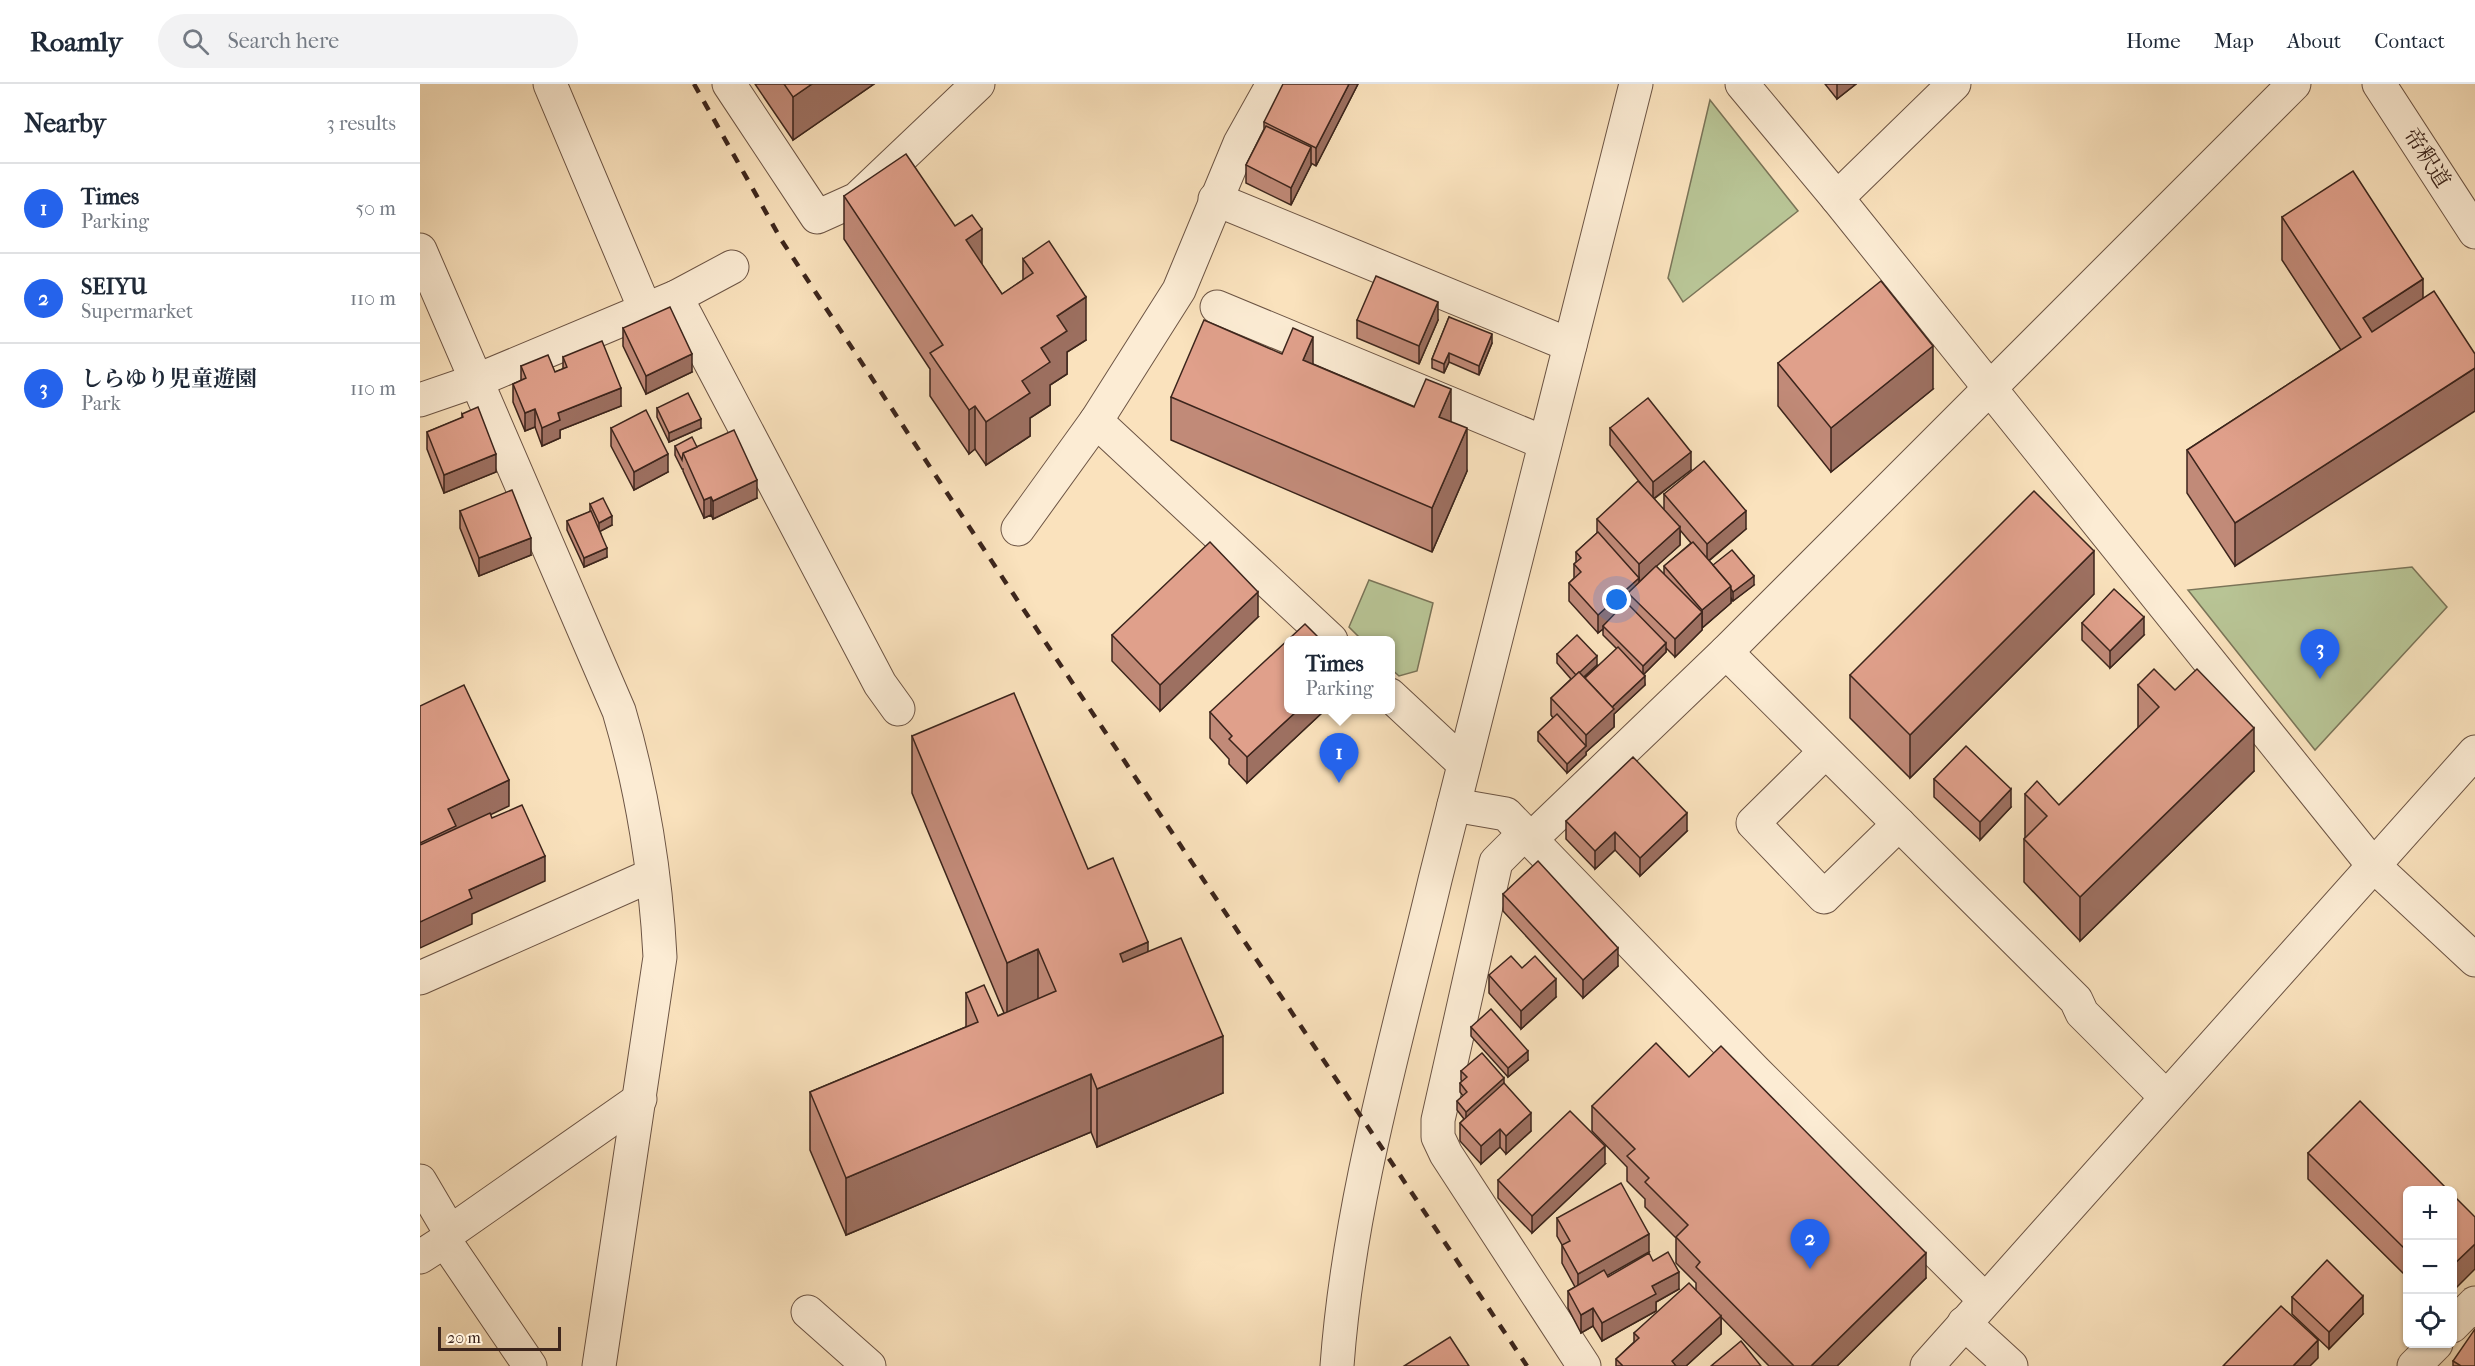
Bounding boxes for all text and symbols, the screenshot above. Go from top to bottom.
search box [158,14,578,68]
text: Roamly [30,25,122,58]
icon: search [179,25,212,58]
text: Search here [227,28,339,54]
text: Home [2126,29,2181,53]
text: Map [2214,29,2254,53]
text: About [2287,29,2341,53]
text: Contact [2374,29,2445,53]
text: Nearby [24,108,106,139]
text: 3 results [327,112,396,135]
street label: 帝釈道 [2398,123,2456,193]
text: Times [81,184,139,210]
text: 1 [40,197,47,220]
text: 50 m [355,197,396,220]
text: Parking [81,210,149,233]
text: SEIYU [81,274,147,300]
text: 2 [38,287,49,310]
text: 110 m [350,287,396,310]
text: Supermarket [81,300,193,323]
text: しらゆり児童遊園 [81,366,257,392]
text: 3 [39,377,48,400]
text: 110 m [350,377,396,400]
text: Park [81,392,121,415]
your location [1602,585,1631,614]
pin: 3 [2300,630,2340,679]
popup [1284,636,1395,714]
text: Times [1306,651,1364,677]
text: Parking [1306,677,1373,700]
pin: 1 [1320,734,1358,783]
map controls [2403,1186,2457,1348]
button: + [2403,1186,2457,1240]
pin: 2 [1790,1220,1830,1269]
button: − [2403,1240,2457,1294]
button: locate [2403,1294,2457,1348]
scale bar [438,1324,561,1352]
text: 20 m [447,1328,481,1347]

